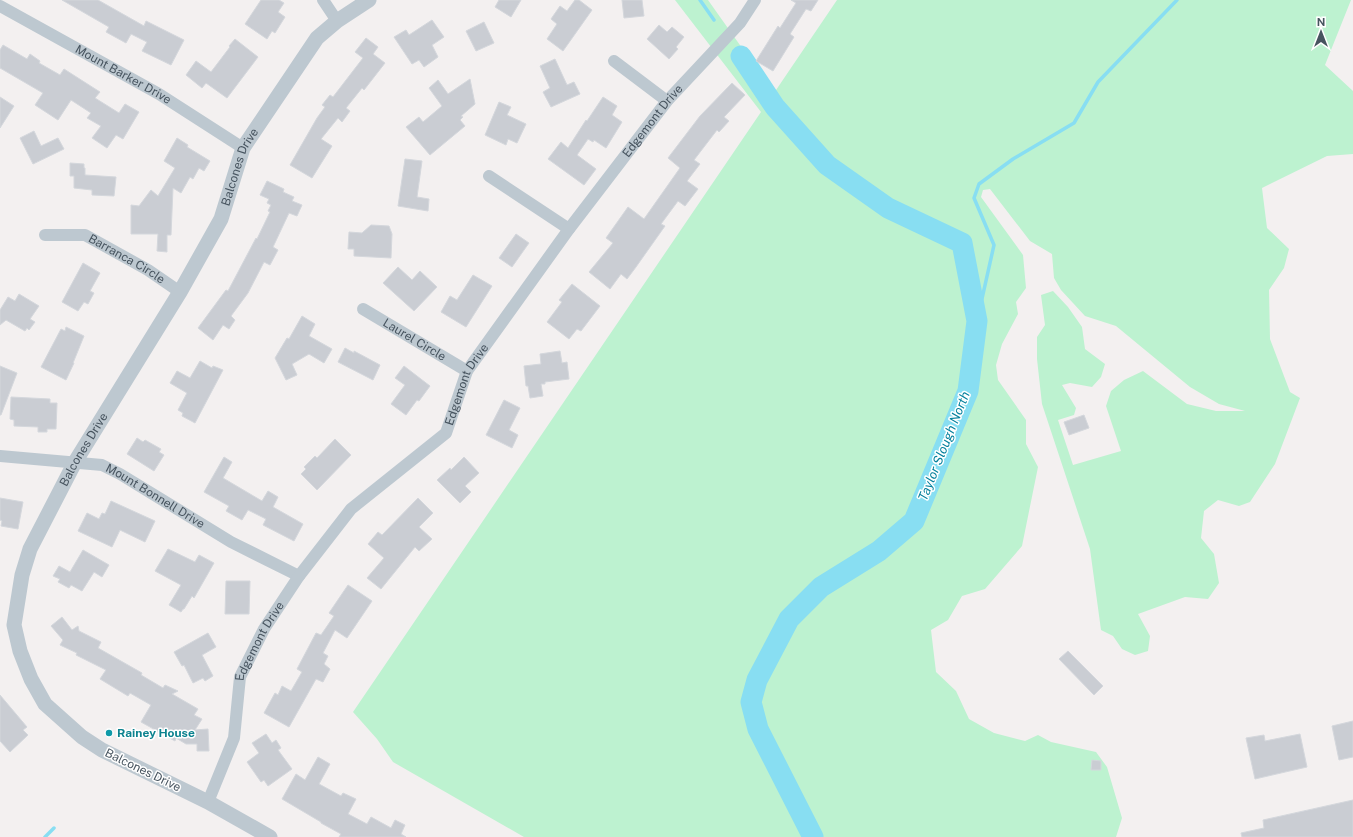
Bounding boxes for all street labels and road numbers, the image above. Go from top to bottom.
street label: Mount Barker Drive [73,42,174,107]
street label: Edgemont Drive [620,82,686,160]
street label: Balcones Drive [219,125,262,208]
street label: Barranca Circle [86,231,168,287]
street label: Laurel Circle [380,316,449,364]
street label: Edgemont Drive [442,341,491,427]
street label: Balcones Drive [57,410,111,489]
street label: Mount Bonnell Drive [103,461,207,531]
street label: Edgemont Drive [233,599,287,681]
street label: Balcones Drive [103,746,183,794]

